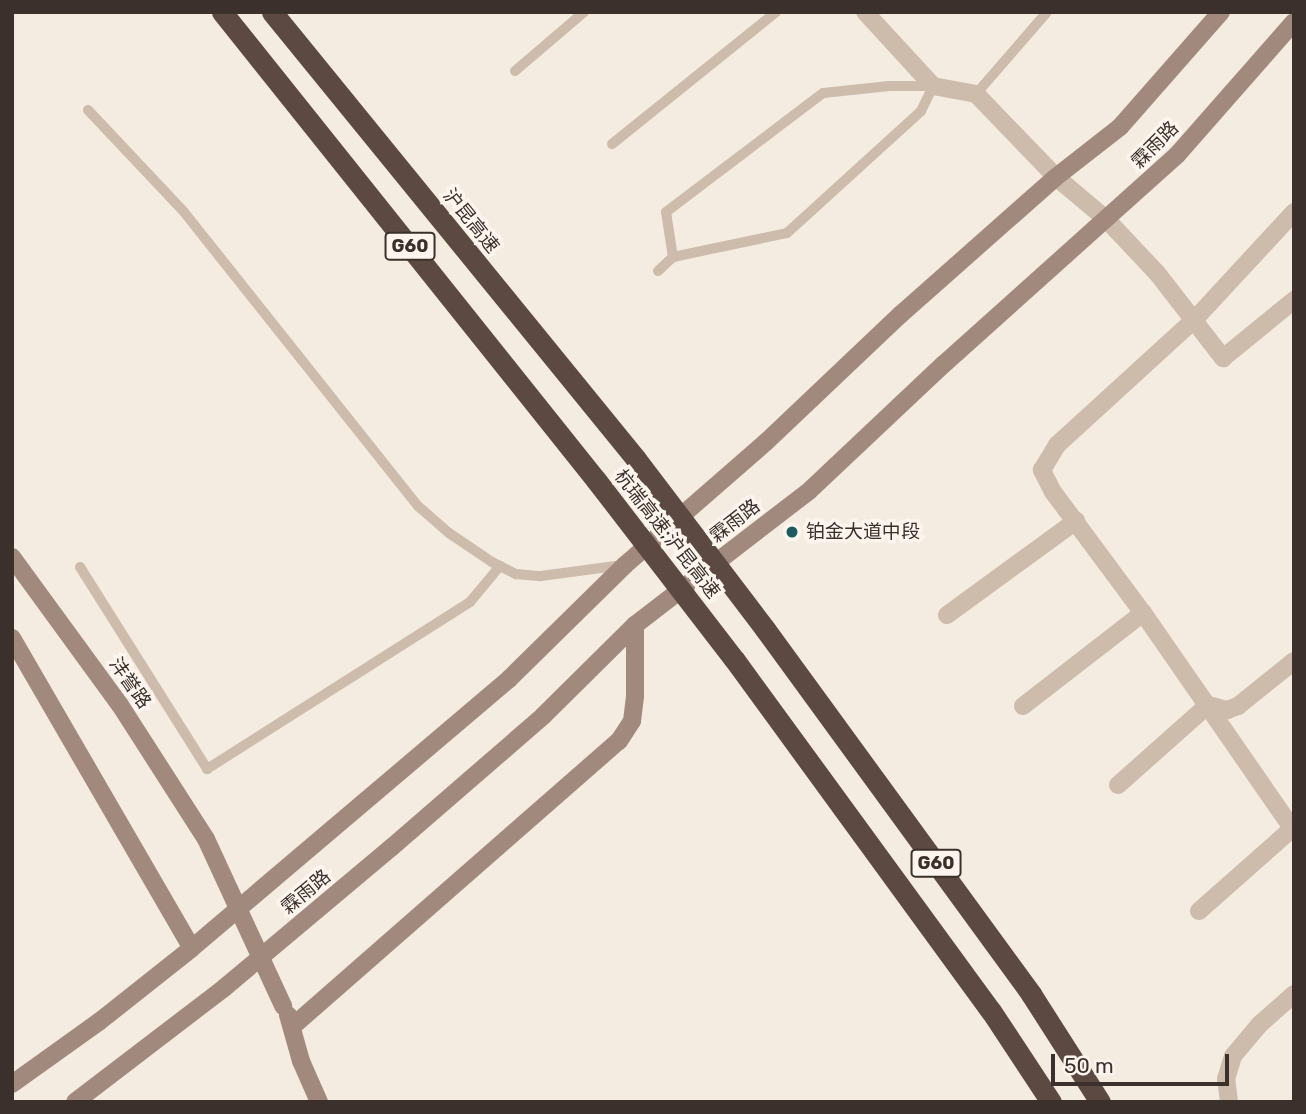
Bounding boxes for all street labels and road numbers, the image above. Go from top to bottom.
street label: 霖雨路 [1127,117,1183,173]
street label: 沪昆高速 [438,184,504,258]
road number: G60 [384,232,436,260]
street label: 杭瑞高速;沪昆高速 [610,465,724,603]
street label: 霖雨路 [706,494,764,548]
street label: 沣誉路 [104,653,156,713]
road number: G60 [910,848,962,878]
street label: 霖雨路 [277,865,335,919]

